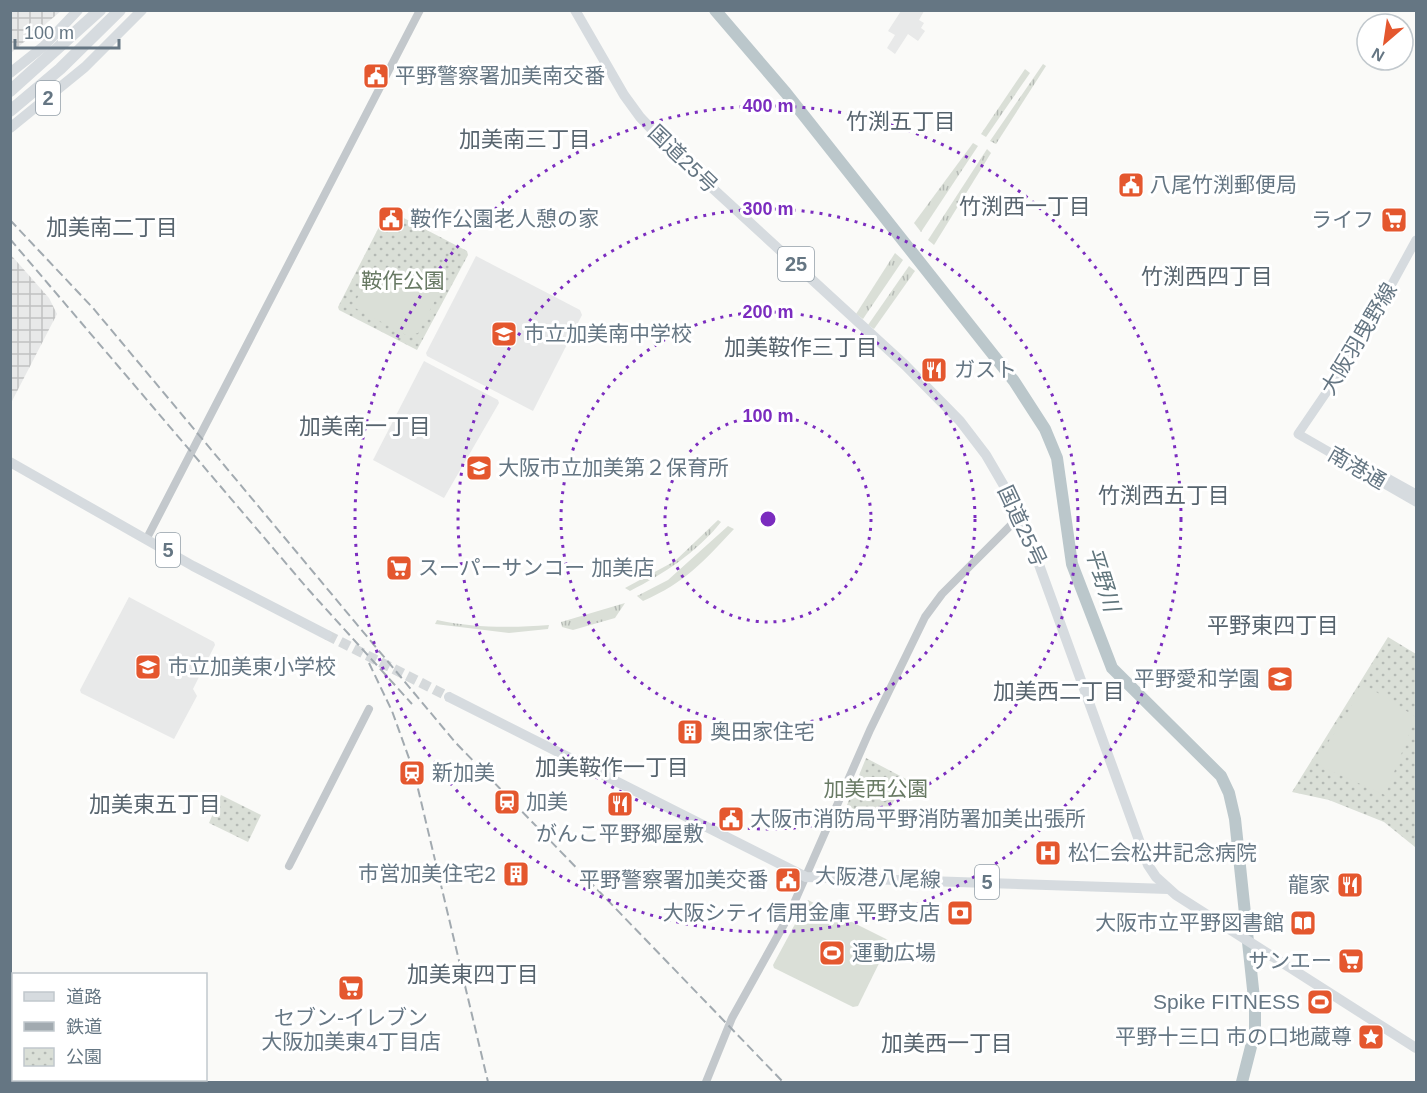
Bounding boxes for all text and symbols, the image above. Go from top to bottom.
scale bar [15,12,118,50]
north arrow [1355,12,1415,72]
text: 100 m [24,23,74,43]
text: N [1369,44,1387,65]
public building icon: 平野警察署加美南交番 [361,61,391,91]
place label: 平野警察署加美南交番 [395,64,605,87]
road number: 2 [36,81,60,115]
text: 400 m [742,96,794,116]
district label: 竹渕五丁目 [846,109,956,134]
street label: 国道25号 [644,120,722,197]
district label: 加美南三丁目 [459,127,591,152]
public building icon: 八尾竹渕郵便局 [1116,170,1146,200]
place label: 八尾竹渕郵便局 [1150,173,1297,196]
district label: 竹渕西一丁目 [959,194,1091,219]
text: 300 m [742,199,794,219]
public building icon: 鞍作公園老人憩の家 [376,204,406,234]
supermarket icon: ライフ [1379,205,1409,235]
place label: 鞍作公園老人憩の家 [410,207,599,230]
place label: ライフ [1311,208,1374,231]
district label: 加美南二丁目 [46,215,178,240]
road number: 25 [778,247,814,281]
district label: 竹渕西四丁目 [1141,264,1273,289]
park label: 鞍作公園 [361,269,445,292]
street label: 大阪羽曳野線 [1316,279,1401,399]
text: 200 m [742,302,794,322]
school or university icon: 市立加美南中学校 [489,319,519,349]
place label: 市立加美南中学校 [524,322,692,345]
district label: 加美鞍作三丁目 [724,335,878,360]
restaurant icon: ガスト [919,355,949,385]
place label: ガスト [954,358,1017,381]
text: 100 m [742,406,794,426]
district label: 加美南一丁目 [299,414,431,439]
street label: 南港通 [1324,442,1390,493]
school or university icon: 大阪市立加美第２保育所 [464,453,494,483]
place label: 大阪市立加美第２保育所 [498,456,729,479]
street label: 国道25号 [994,482,1051,570]
district label: 竹渕西五丁目 [1098,483,1230,508]
centre of rings [758,509,778,529]
road number: 5 [156,533,180,567]
water label: 平野川 [1080,544,1125,616]
supermarket icon: スーパーサンコー 加美店 [384,553,414,583]
place label: スーパーサンコー 加美店 [418,556,654,579]
district label: 平野東四丁目 [1207,613,1339,638]
school or university icon: 市立加美東小学校 [133,652,163,682]
place label: 市立加美東小学校 [168,655,336,678]
school or university icon: 平野愛和学園 [1265,664,1295,694]
place label: 平野愛和学園 [1134,667,1260,690]
district label: 加美西二丁目 [993,679,1125,704]
building icon: 奥田家住宅 [675,717,705,747]
place label: 奥田家住宅 [710,720,815,743]
district label: 加美鞍作一丁目 [535,755,689,780]
station icon: 新加美 [397,758,427,788]
place label: 新加美 [432,761,495,784]
park label: 加美西公園 [824,777,929,800]
station icon: 加美 [492,787,522,817]
restaurant icon: がんこ平野郷屋敷 [605,789,635,819]
place label: 加美 [526,790,568,813]
district label: 加美東五丁目 [89,792,221,817]
public building icon: 大阪市消防局平野消防署加美出張所 [716,804,746,834]
place label: 大阪市消防局平野消防署加美出張所 [750,807,1086,830]
place label: がんこ平野郷屋敷 [536,822,704,845]
hospital icon: 松仁会松井記念病院 [1033,838,1063,868]
place label: 松仁会松井記念病院 [1068,841,1257,864]
building icon: 市営加美住宅2 [501,859,531,889]
place label: 市営加美住宅2 [358,862,496,885]
street label: 大阪港八尾線 [815,864,941,891]
public building icon: 平野警察署加美交番 [773,865,803,895]
road number: 5 [975,865,999,899]
place label: 平野警察署加美交番 [579,868,768,891]
restaurant icon: 龍家 [1335,870,1365,900]
place label: 龍家 [1288,873,1330,896]
bank icon: 大阪シティ信用金庫 平野支店 [945,898,975,928]
place label: 大阪シティ信用金庫 平野支店 [662,901,940,924]
library icon: 大阪市立平野図書館 [1288,908,1318,938]
place label: 大阪市立平野図書館 [1095,911,1284,934]
sports icon: 運動広場 [817,938,847,968]
place label: 運動広場 [852,941,936,964]
supermarket icon: サンエー [1336,946,1366,976]
place label: サンエー [1248,949,1332,972]
district label: 加美東四丁目 [407,962,539,987]
legend [12,973,207,1081]
supermarket icon: セブン-イレブン 大阪加美東4丁目店 [336,973,366,1003]
text: 道路 [66,987,102,1007]
sports icon: Spike FITNESS [1305,987,1335,1017]
place label: Spike FITNESS [1153,990,1300,1013]
place label: セブン-イレブン 大阪加美東4丁目店 [261,1006,441,1053]
text: 鉄道 [66,1017,102,1037]
place icon: 平野十三口 市の口地蔵尊 [1356,1022,1386,1052]
place label: 平野十三口 市の口地蔵尊 [1115,1025,1352,1048]
district label: 加美西一丁目 [881,1031,1013,1056]
text: 公園 [66,1047,102,1067]

